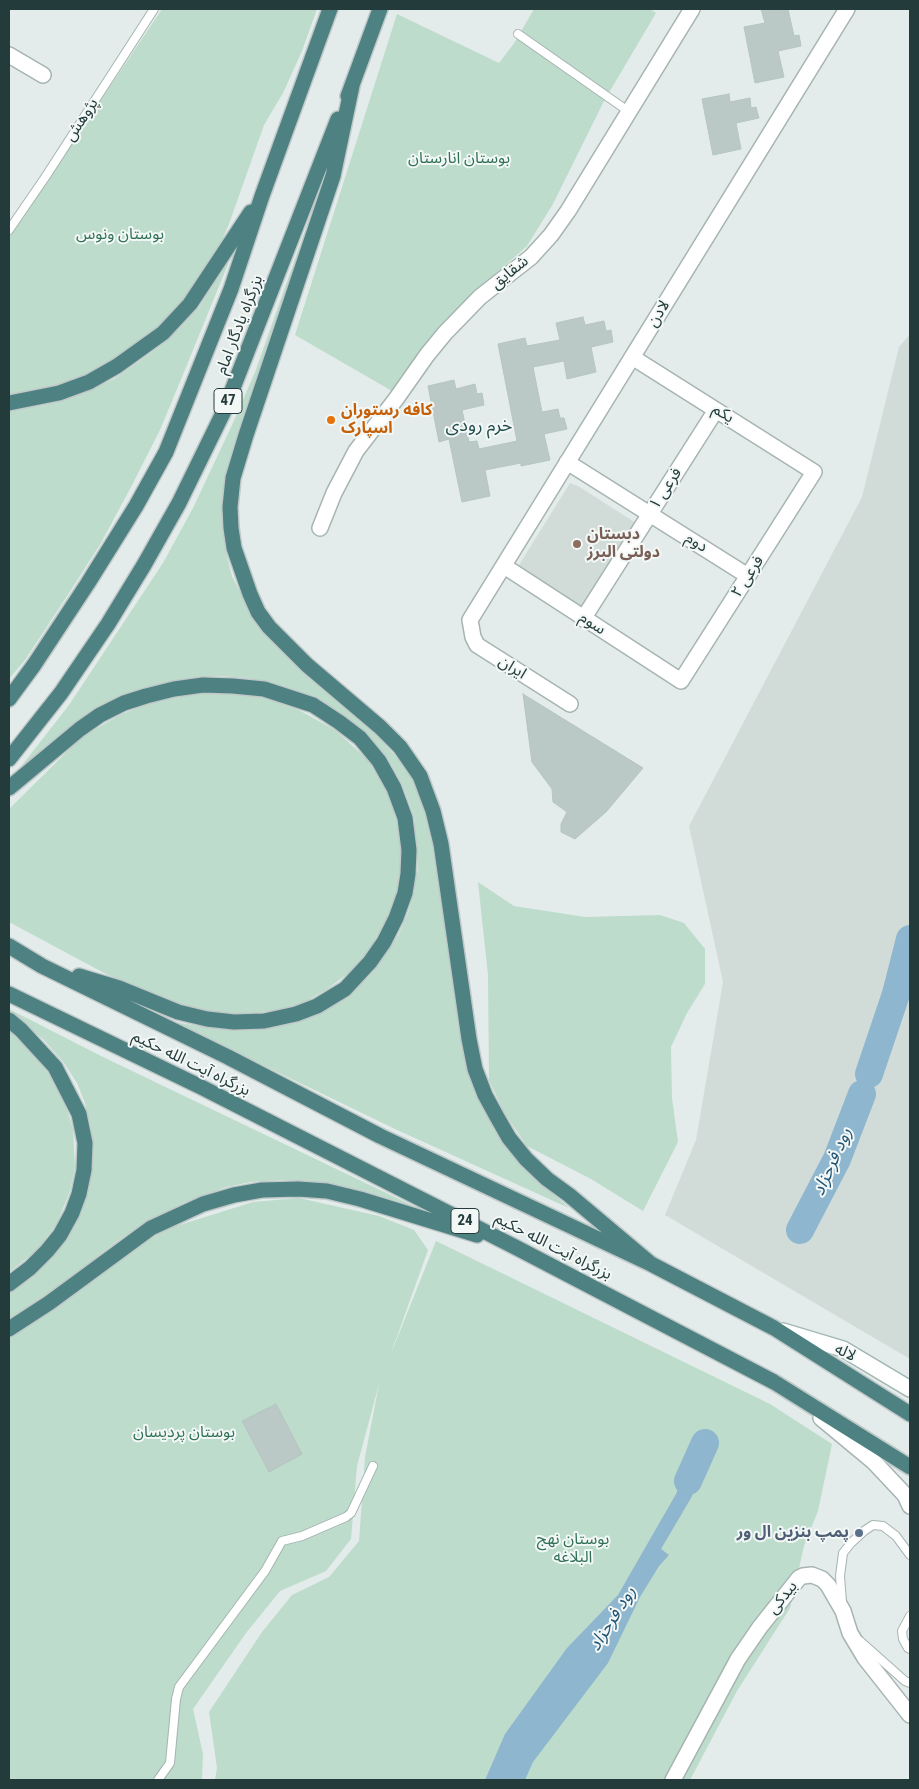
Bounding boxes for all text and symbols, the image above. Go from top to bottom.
street label: پژوهش [61,95,103,145]
park label: بوستان انارستان [408,149,510,169]
park label: بوستان ونوس [76,225,164,245]
street label: شقایق [487,252,533,294]
street label: بزرگراه یادگار امام [212,273,268,377]
street label: لادن [643,297,675,331]
road number: 47 [214,388,242,414]
street label: یکم [709,400,737,428]
place label: کافه رستوران اسپارک [341,401,433,439]
marker: کافه رستوران اسپارک [325,414,337,426]
district label: خرم رودی [446,415,512,437]
street label: فرعی ۱ [645,465,687,513]
place label: دبستان دولتی البرز [587,525,660,563]
street label: دوم [681,529,711,557]
marker: دبستان دولتی البرز [571,538,583,550]
street label: فرعی ۲ [727,553,769,601]
street label: سوم [575,608,609,640]
street label: ایران [494,652,530,684]
street label: بزرگراه آیت الله حکیم [129,1027,253,1101]
water label: رود فرحزاد [809,1125,857,1199]
road number: 24 [451,1208,479,1234]
street label: بزرگراه آیت الله حکیم [491,1209,615,1285]
street label: لاله [831,1340,859,1366]
park label: بوستان پردیسان [133,1423,235,1443]
place label: پمپ بنزین ال ور [737,1523,849,1543]
marker: پمپ بنزین ال ور [853,1527,865,1539]
park label: بوستان نهج البلاغه [537,1530,609,1568]
street label: بیدکی [764,1578,802,1618]
water label: رود فرحزاد [585,1583,641,1655]

